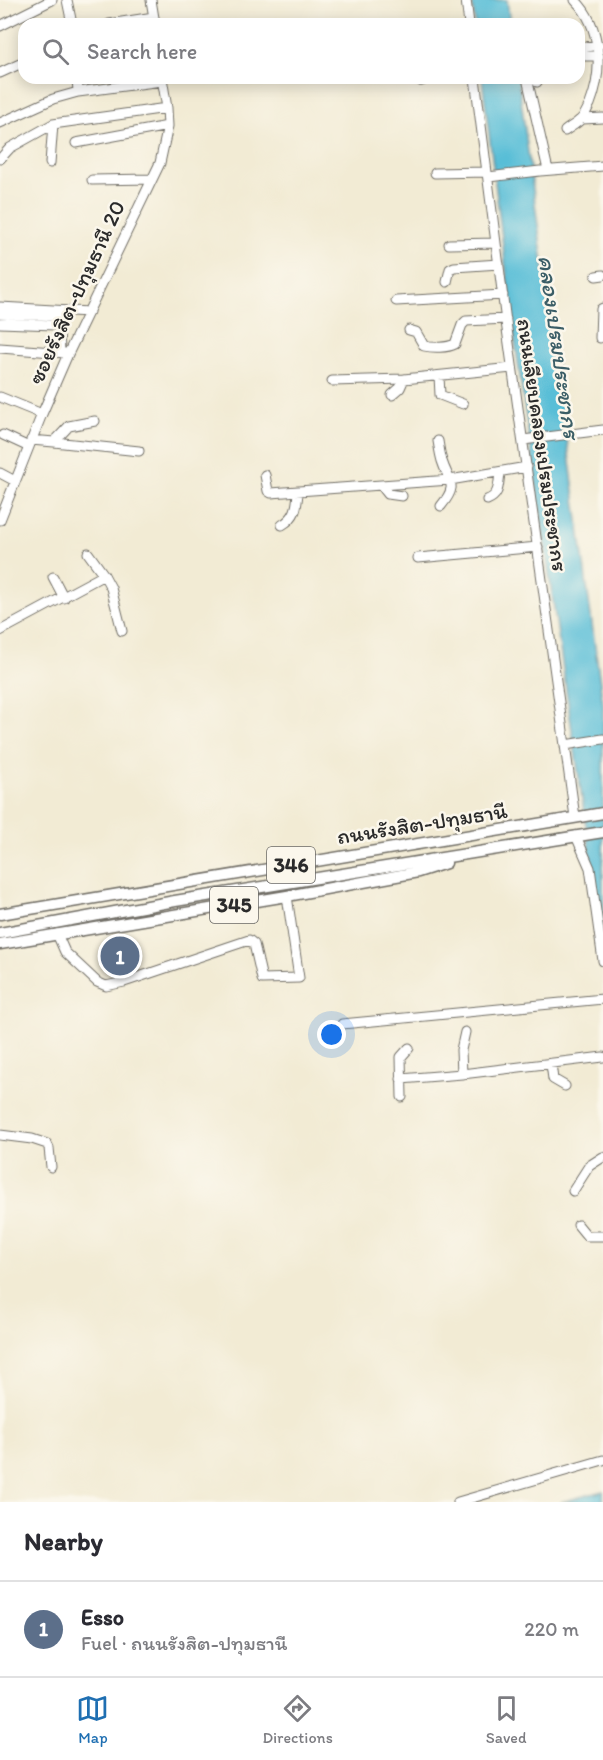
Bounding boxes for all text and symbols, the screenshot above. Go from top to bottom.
search box [18,18,585,84]
icon: search [39,35,72,68]
text: Search here [87,38,197,65]
street label: ซอยรังสิต-ปทุมธานี 20 [22,196,131,388]
water label: คลองเปรมประชากร [532,253,587,443]
street label: ถนนเลียบคลองเปรมประชากร [511,317,574,573]
street label: ถนนรังสิต-ปทุมธานี [335,797,509,850]
road number: 346 [267,847,315,883]
road number: 345 [210,887,258,923]
pin: 1 [100,934,140,978]
your location [317,1020,346,1049]
text: Nearby [24,1525,103,1557]
text: Esso [81,1604,124,1631]
text: 1 [39,1617,48,1641]
text: 220 m [524,1617,579,1641]
text: Fuel · ถนนรังสิต-ปทุมธานี [81,1631,287,1655]
tab: Map [76,1692,109,1747]
tab: Directions [262,1692,333,1747]
tab: Saved [486,1692,527,1747]

